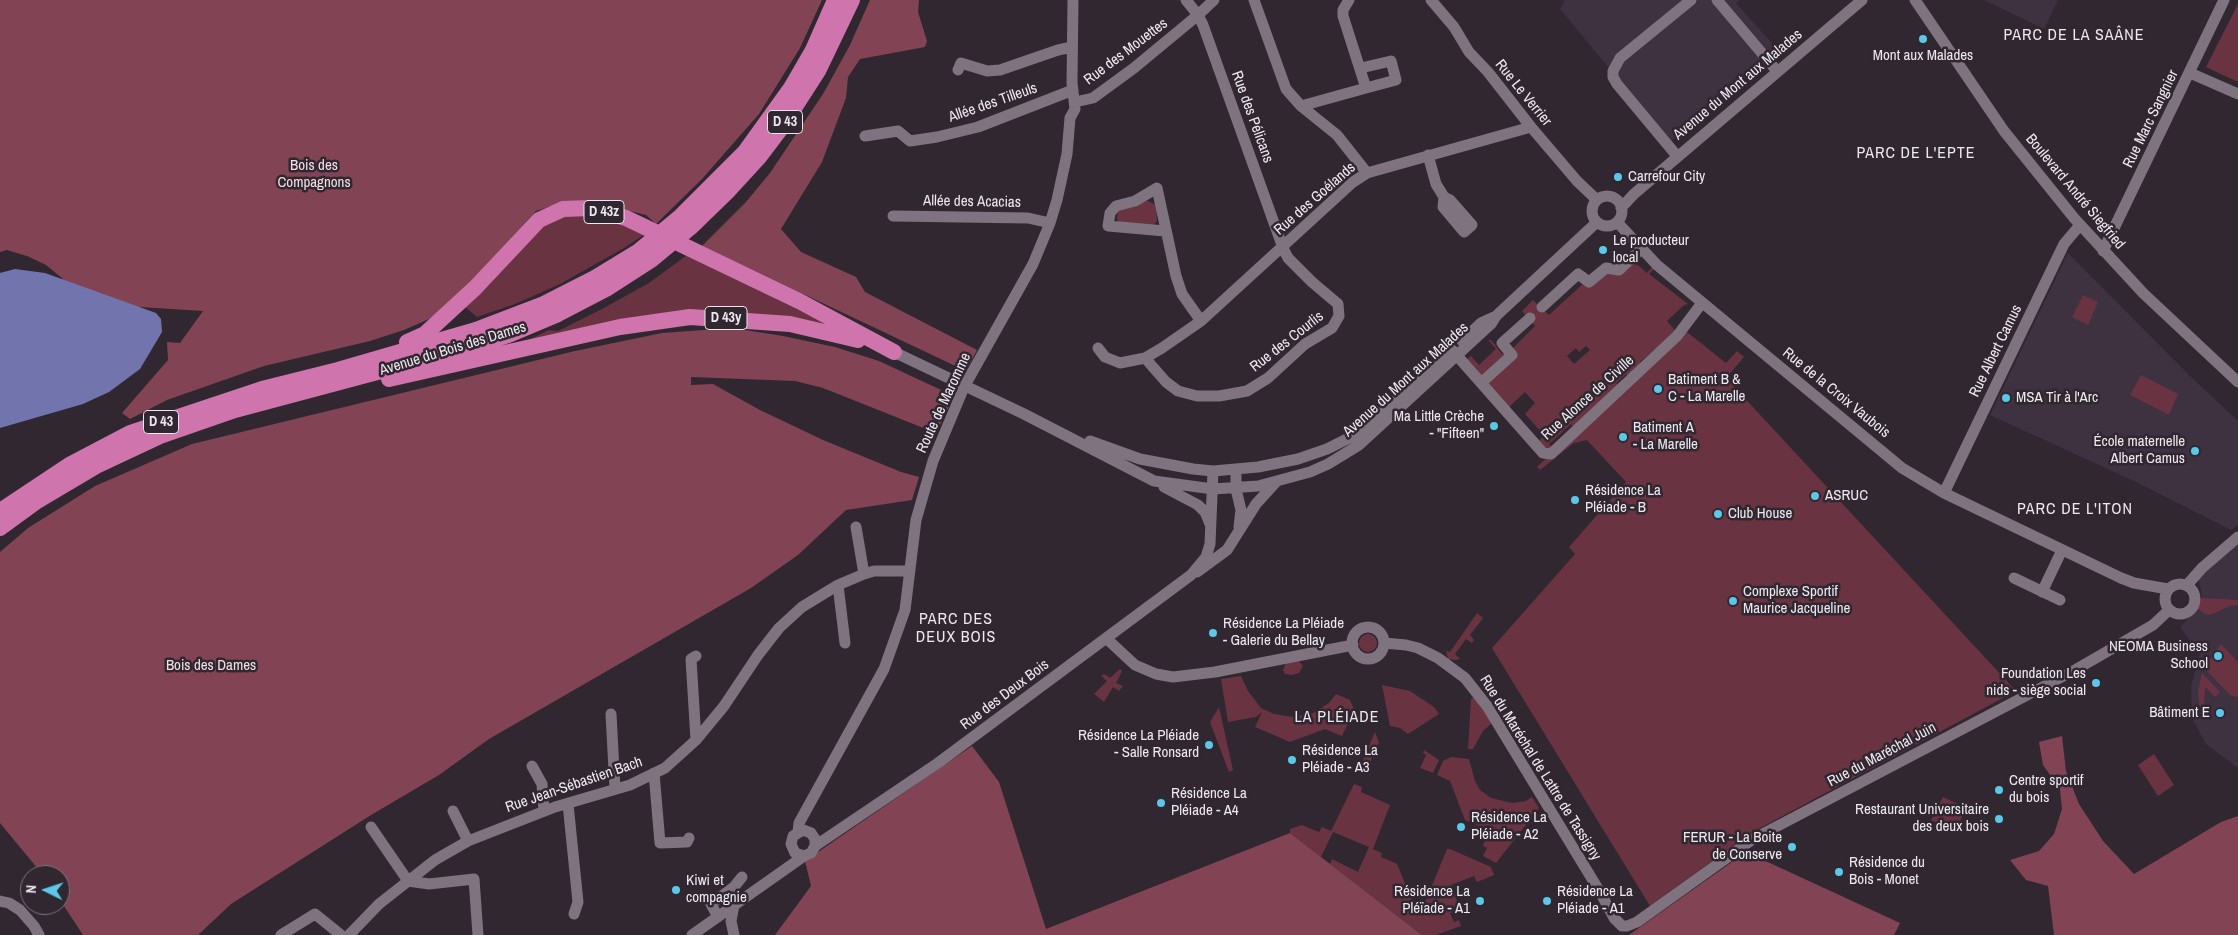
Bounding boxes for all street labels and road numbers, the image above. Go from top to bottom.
street label: Rue des Mouettes [1081,15,1171,89]
street label: Avenue du Mont aux Malades [1670,26,1806,144]
street label: Rue Le Verrier [1491,56,1555,130]
street label: Rue Marc Sangnier [2120,67,2182,171]
street label: Rue des Pélicans [1227,69,1277,165]
street label: Allée des Tilleuls [946,79,1040,127]
road number: D 43 [768,110,802,134]
street label: Boulevard André Siegfried [2022,131,2128,253]
street label: Rue des Goélands [1271,159,1359,239]
street label: Allée des Acacias [923,192,1021,212]
road number: D 43z [584,200,624,223]
street label: Rue Albert Camus [1966,302,2026,400]
road number: D 43y [705,306,747,330]
street label: Rue des Courlis [1247,308,1327,376]
street label: Avenue du Bois des Dames [378,318,528,380]
street label: Avenue du Mont aux Malades [1340,319,1472,441]
street label: Rue de la Croix Vaubois [1779,344,1893,442]
street label: Route de Maromme [913,350,975,456]
street label: Rue Alonce de Civille [1538,352,1638,444]
road number: D 43 [144,411,178,434]
street label: Rue des Deux Bois [957,656,1053,734]
street label: Rue du Maréchal de Lattre de Tassigny [1475,672,1605,864]
street label: Rue du Maréchal Juin [1825,719,1939,791]
street label: Rue Jean-Sébastien Bach [503,753,645,817]

